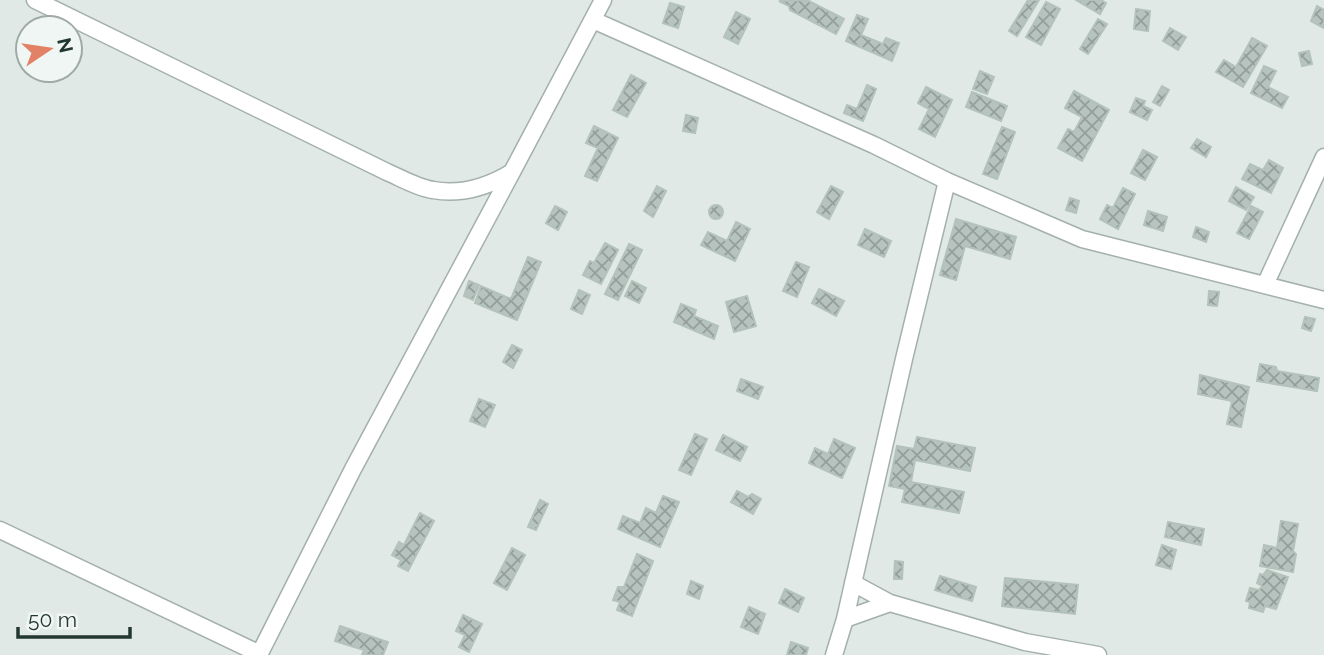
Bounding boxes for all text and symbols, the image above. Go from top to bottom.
north arrow [14,14,84,84]
text: N [53,36,78,55]
scale bar [18,596,130,640]
text: 50 m [28,607,77,632]

